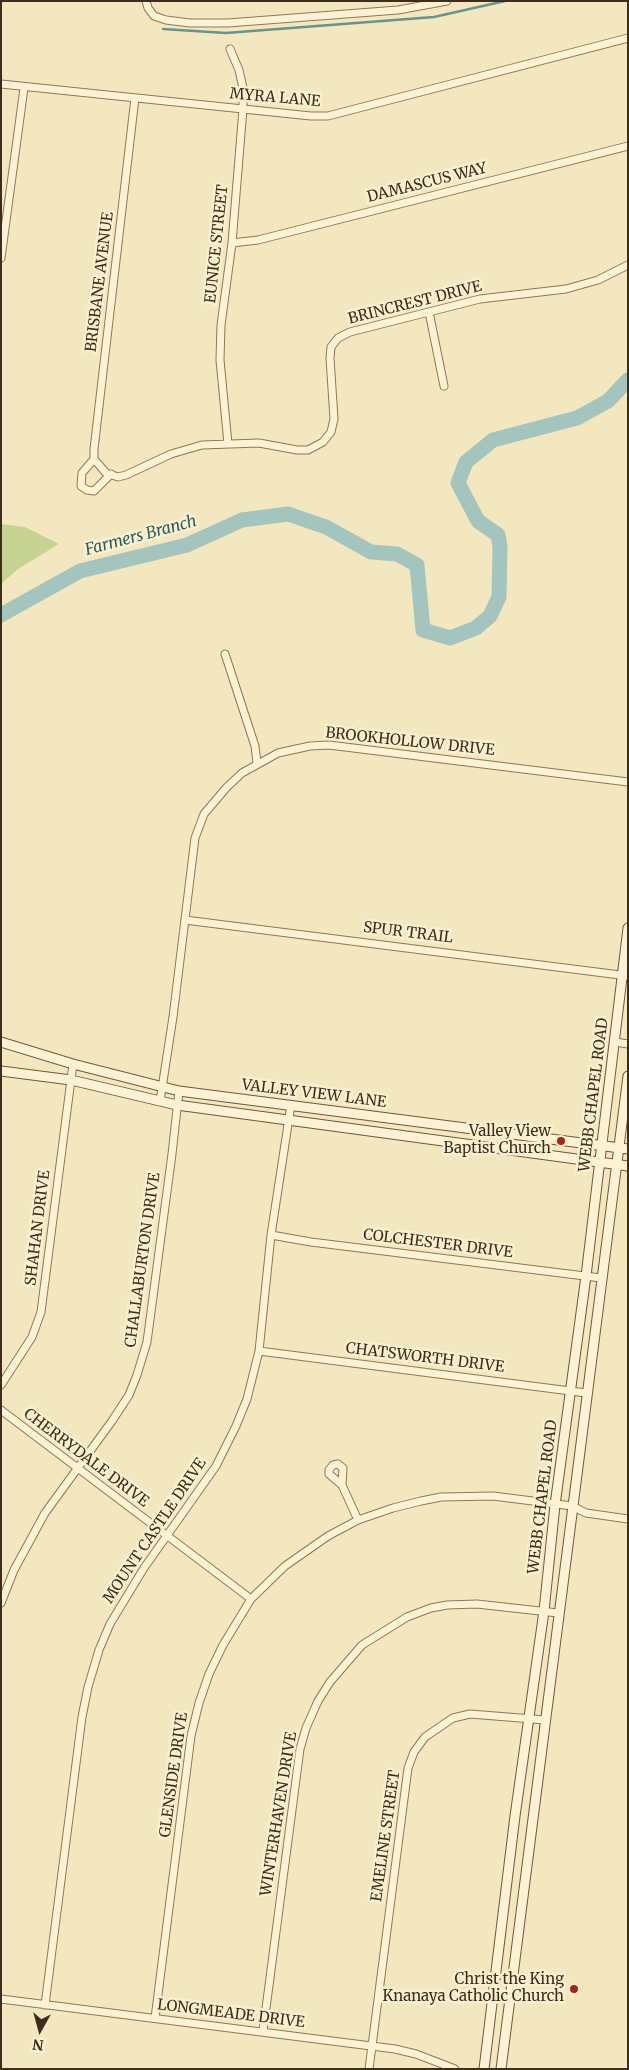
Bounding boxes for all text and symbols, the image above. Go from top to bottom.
street label: MYRA LANE [229,85,321,111]
street label: DAMASCUS WAY [365,159,489,207]
street label: EUNICE STREET [202,184,232,304]
street label: BRISBANE AVENUE [82,211,118,353]
street label: BRINCREST DRIVE [346,278,484,328]
water label: Farmers Branch [83,512,199,560]
street label: BROOKHOLLOW DRIVE [324,724,496,760]
street label: SPUR TRAIL [362,919,454,947]
street label: WEBB CHAPEL ROAD [576,1017,612,1173]
street label: VALLEY VIEW LANE [241,1076,387,1112]
place label: Valley View Baptist Church [444,1123,551,1158]
marker: Valley View Baptist Church [555,1135,567,1147]
street label: SHAHAN DRIVE [22,1169,54,1287]
street label: CHALLABURTON DRIVE [122,1171,164,1349]
street label: COLCHESTER DRIVE [362,1226,514,1262]
street label: CHATSWORTH DRIVE [345,1339,505,1377]
street label: CHERRYDALE DRIVE [20,1405,152,1511]
street label: WEBB CHAPEL ROAD [525,1419,561,1575]
street label: MOUNT CASTLE DRIVE [100,1455,210,1607]
street label: GLENSIDE DRIVE [156,1711,192,1839]
street label: WINTERHAVEN DRIVE [257,1730,301,1898]
street label: EMELINE STREET [368,1769,404,1903]
place label: Christ the King Knanaya Catholic Church [382,1971,564,2006]
marker: Christ the King Knanaya Catholic Church [568,1983,580,1995]
street label: LONGMEADE DRIVE [156,1996,306,2032]
north arrow [15,2005,65,2055]
text: N [32,2035,45,2054]

